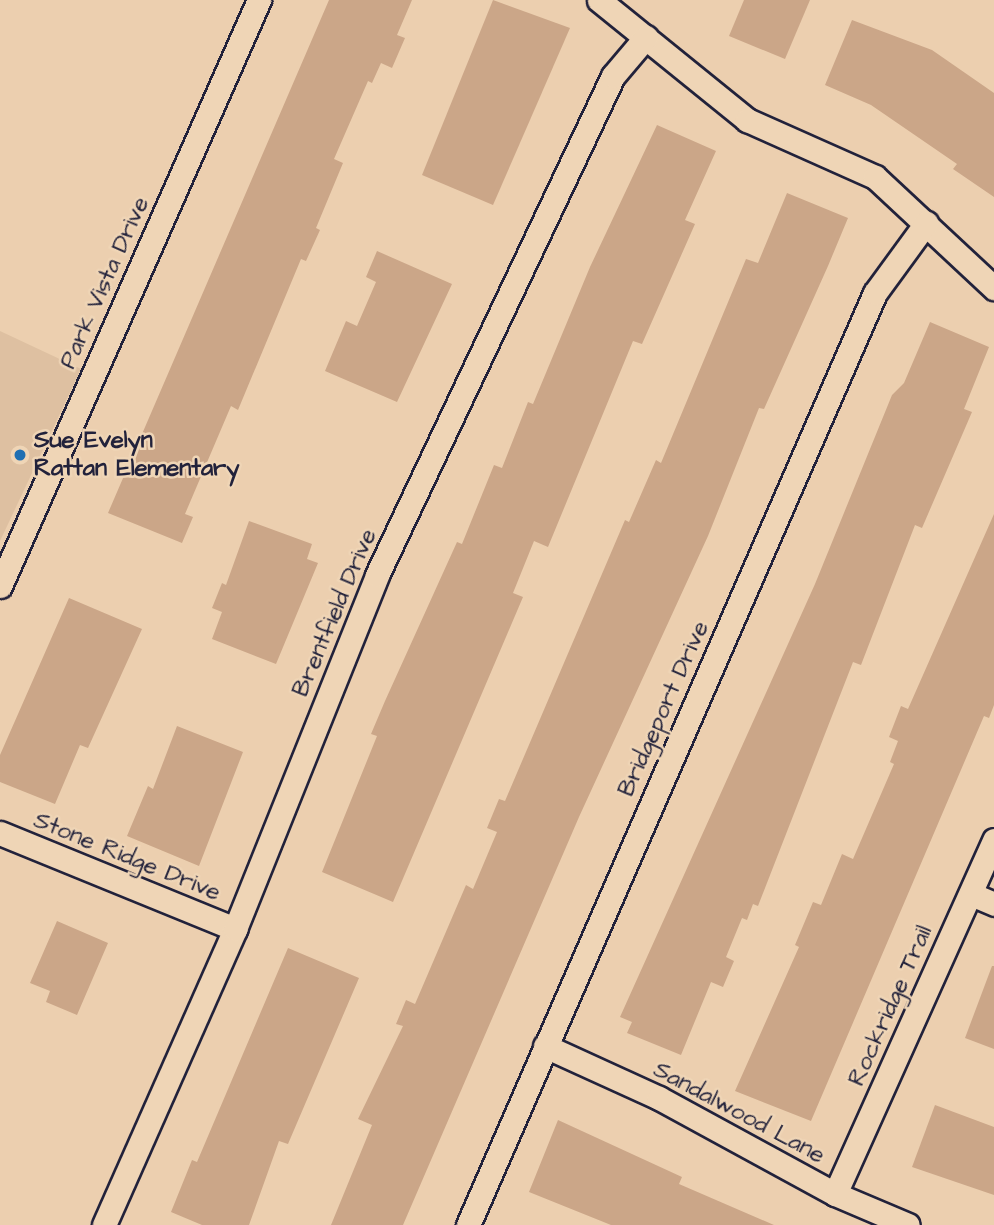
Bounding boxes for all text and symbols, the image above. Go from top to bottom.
street label: Park Vista Drive [54,193,156,373]
place label: Sue Evelyn Rattan Elementary [34,427,239,483]
marker: Sue Evelyn Rattan Elementary [12,447,28,463]
street label: Brentfield Drive [287,525,383,701]
street label: Bridgeport Drive [612,617,716,801]
street label: Stone Ridge Drive [29,806,225,908]
street label: Rockridge Trail [843,921,939,1091]
street label: Sandalwood Lane [648,1056,830,1170]

